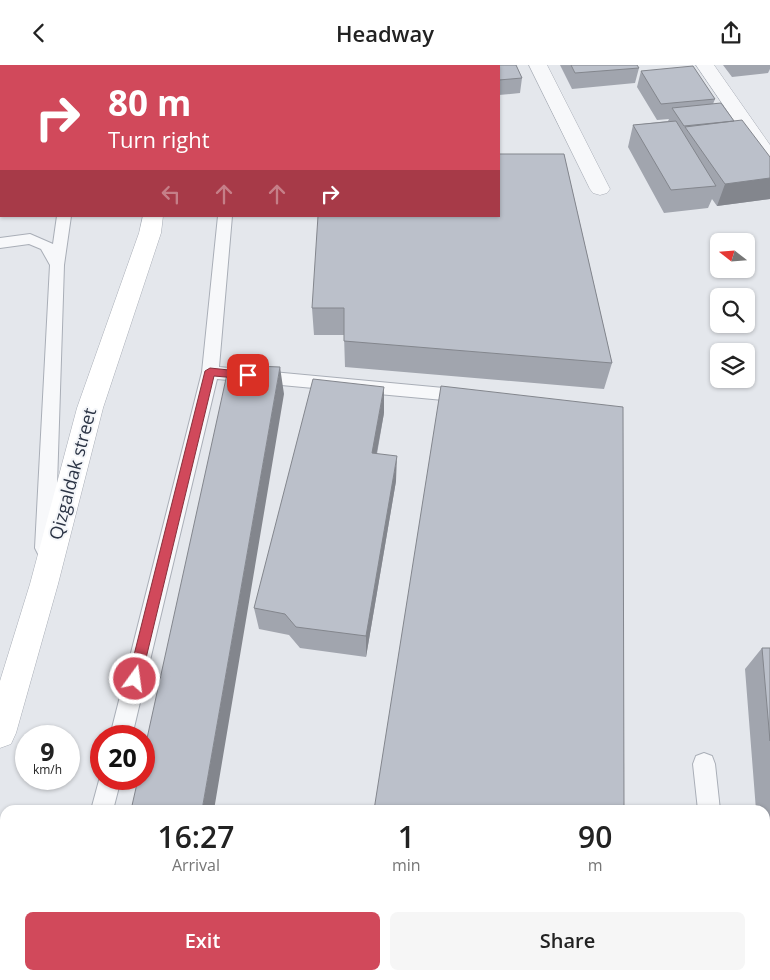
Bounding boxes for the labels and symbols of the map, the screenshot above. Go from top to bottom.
north arrow [710,233,755,277]
pin [227,354,269,396]
street label: Qizgaldak street [43,405,101,542]
position arrow [108,652,160,704]
speed limit sign: 20 [90,725,155,790]

